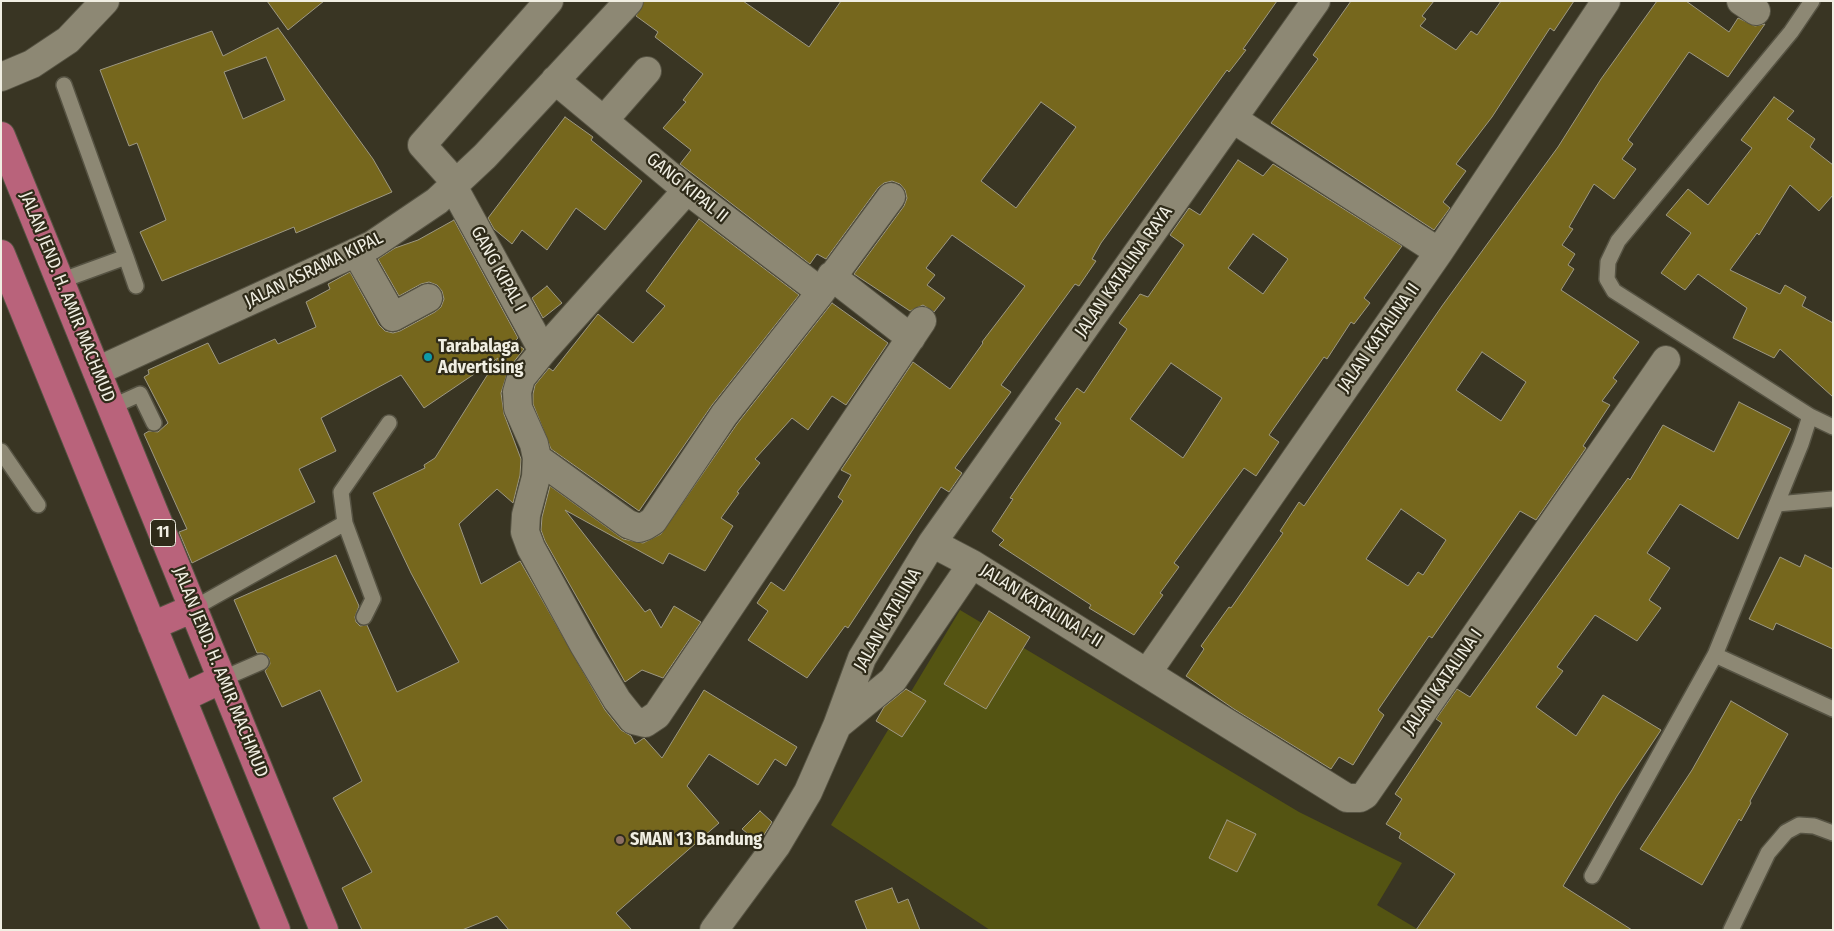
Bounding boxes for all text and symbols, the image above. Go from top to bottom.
street label: GANG KIPAL II [642,148,732,228]
street label: JALAN JEND. H. AMIR MACHMUD [15,188,119,406]
street label: JALAN KATALINA RAYA [1071,202,1177,342]
street label: GANG KIPAL I [466,223,530,315]
street label: JALAN ASRAMA KIPAL [241,227,387,313]
street label: JALAN KATALINA II [1333,279,1425,397]
place label: Tarabalaga Advertising [438,336,524,378]
marker: Tarabalaga Advertising [422,351,434,363]
road number: 11 [150,520,176,546]
street label: JALAN KATALINA I-II [976,560,1106,652]
street label: JALAN JEND. H. AMIR MACHMUD [168,563,272,781]
street label: JALAN KATALINA [850,565,926,675]
street label: JALAN KATALINA I [1399,625,1487,739]
place label: SMAN 13 Bandung [630,829,762,851]
marker: SMAN 13 Bandung [614,834,626,846]

